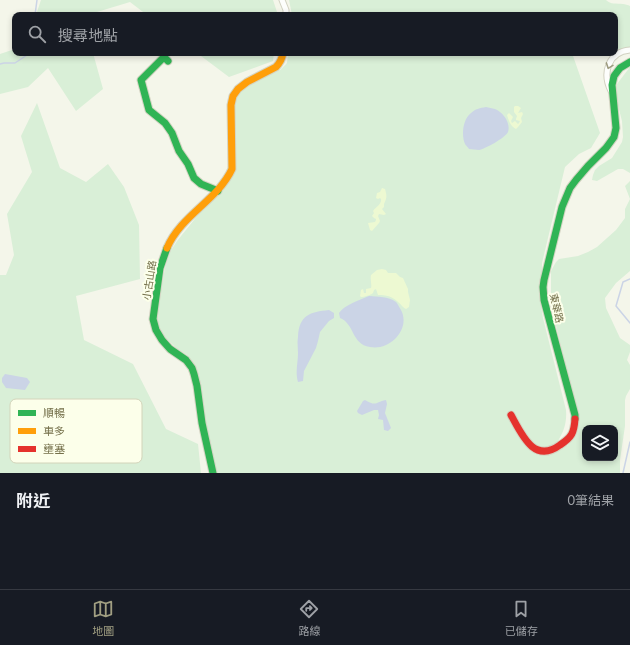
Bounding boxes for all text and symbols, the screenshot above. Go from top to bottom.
search box [12,12,618,56]
icon: search [26,23,48,45]
text: 搜尋地點 [58,26,118,44]
one-way arrow [606,62,614,69]
street label: 小古山路 [140,259,158,301]
street label: 東華路 [548,292,566,324]
legend [10,399,142,463]
text: 順暢 [43,406,65,419]
text: 車多 [43,424,65,437]
map controls [582,425,618,461]
button: layers [582,425,618,461]
text: 壅塞 [43,442,65,455]
text: 附近 [16,490,50,511]
text: 0筆結果 [567,492,614,508]
tab: 地圖 [92,598,114,638]
tab: 路線 [298,598,320,638]
tab: 已儲存 [505,598,538,638]

